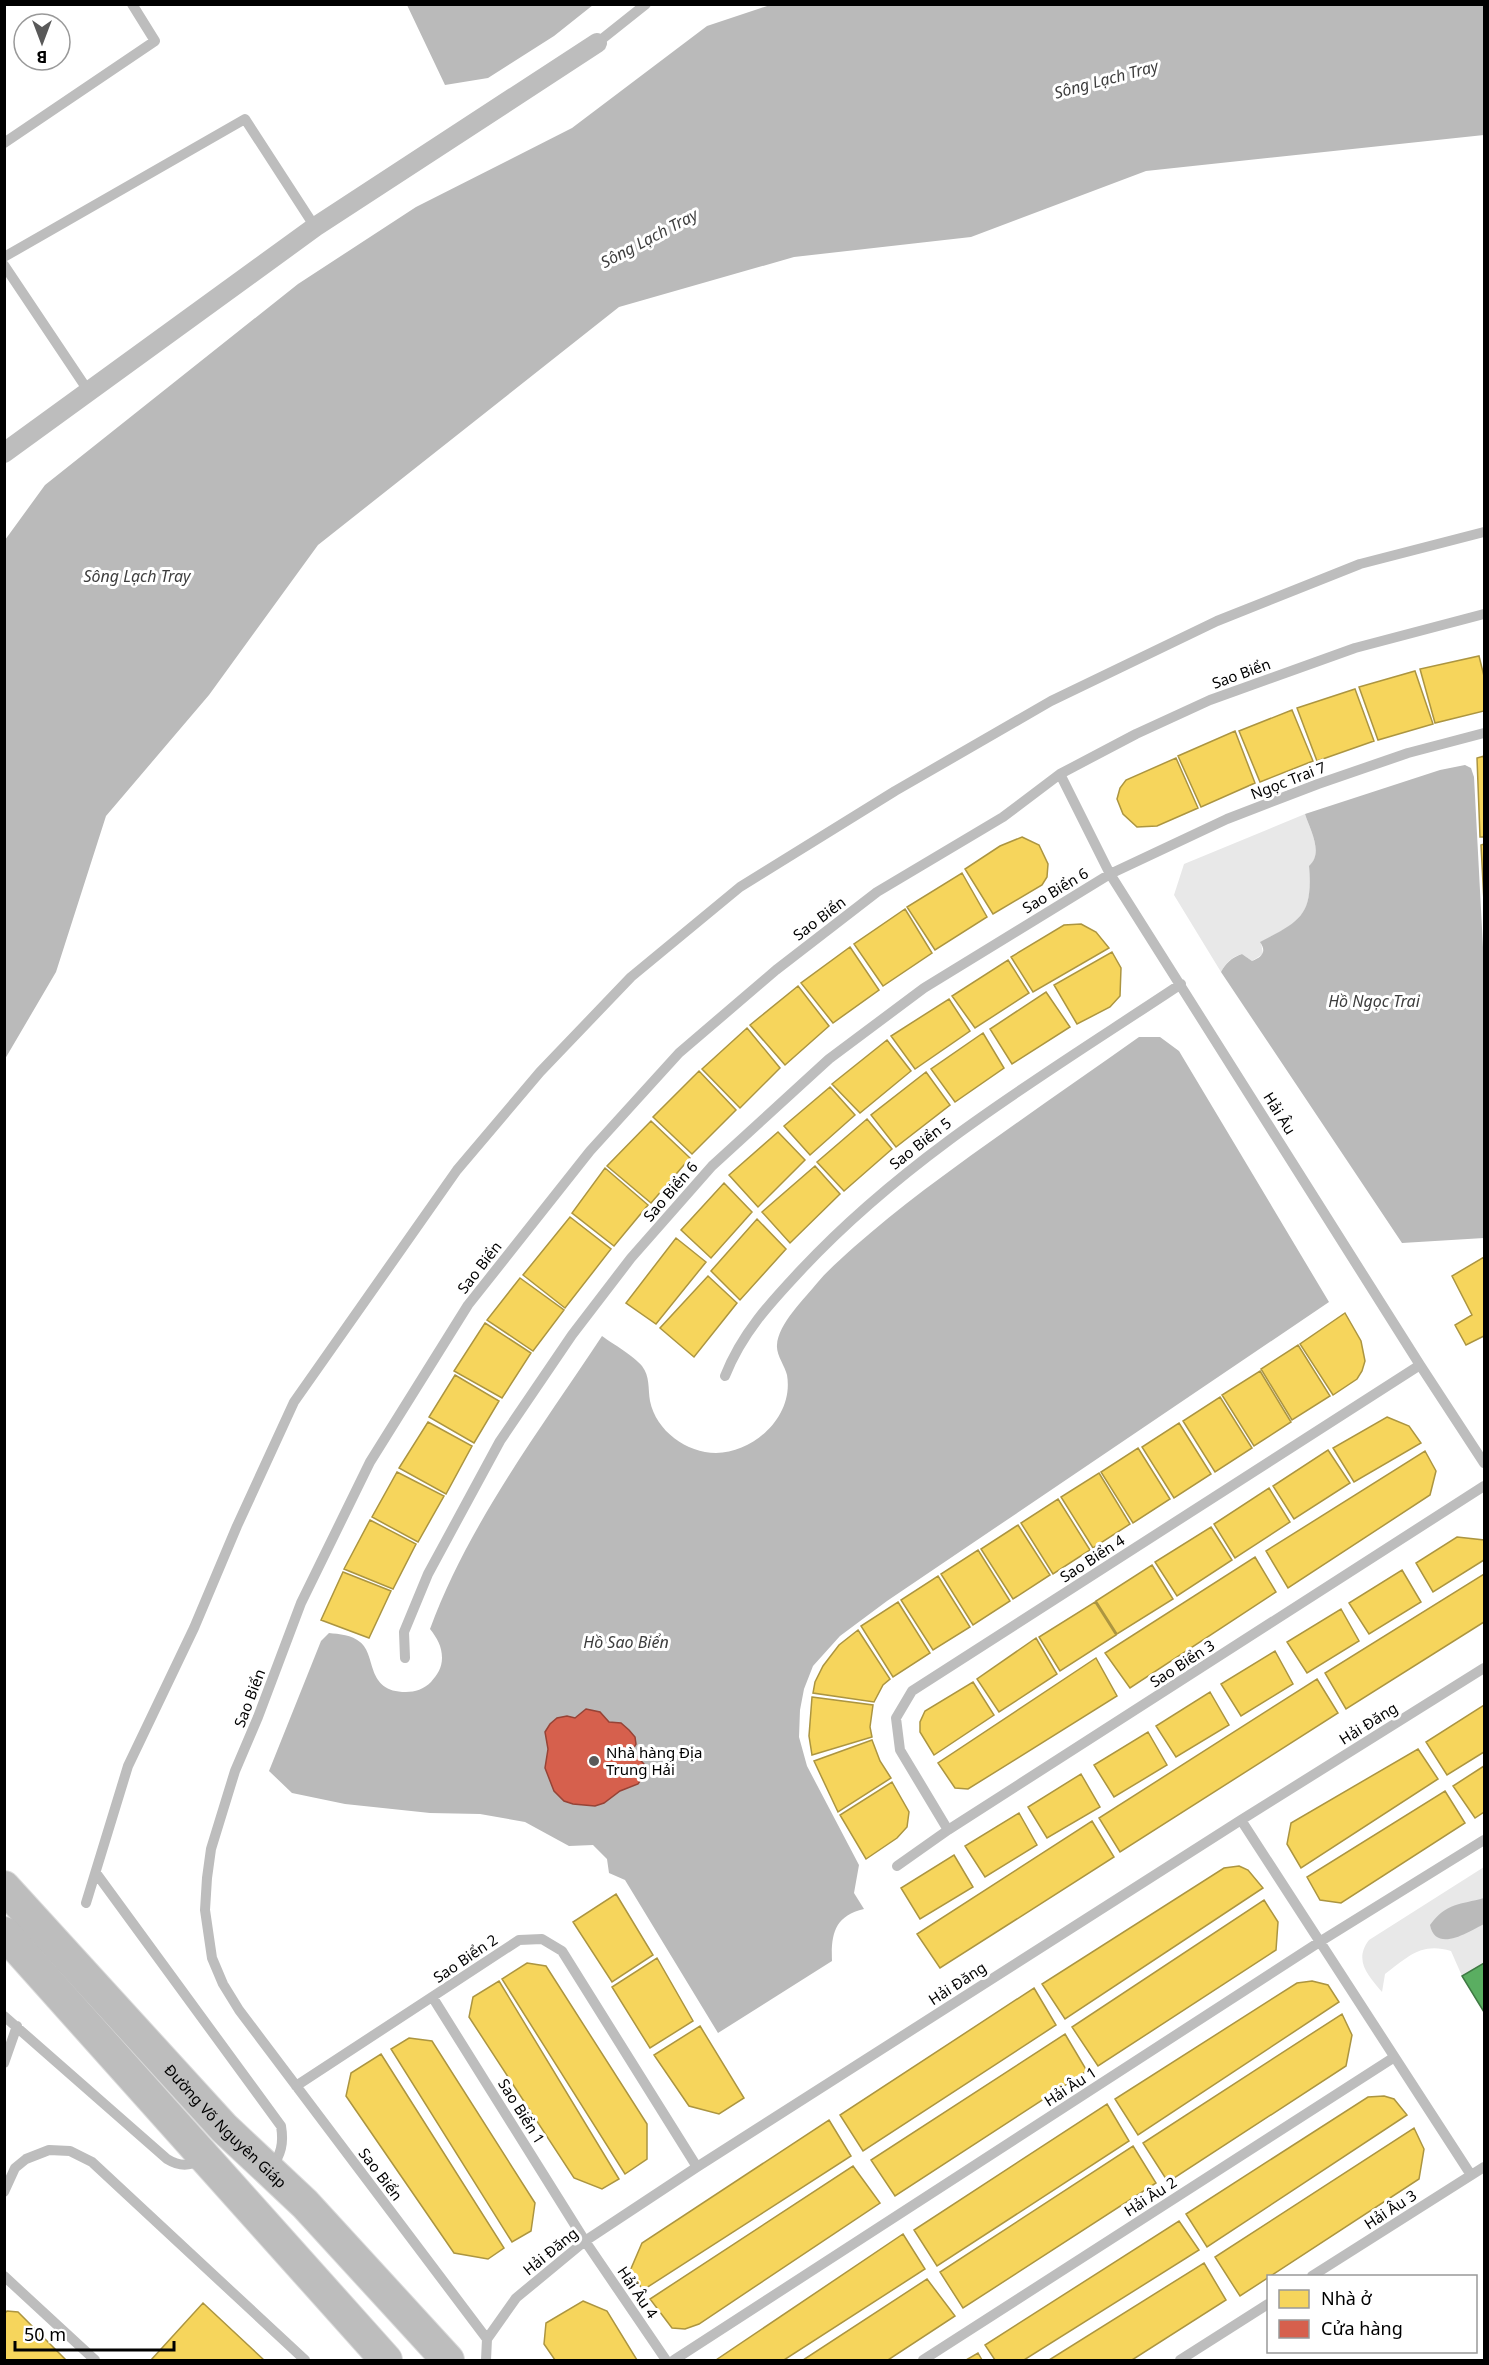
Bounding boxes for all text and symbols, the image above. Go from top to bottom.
north arrow [12,12,72,72]
text: B [37,46,47,68]
water label: Sông Lạch Tray [1051,54,1162,103]
water label: Sông Lạch Tray [597,202,703,273]
water label: Sông Lạch Tray [83,565,192,587]
street label: Sao Biển [1209,653,1273,693]
street label: Ngọc Trai 7 [1248,756,1328,804]
street label: Sao Biển 6 [1018,863,1092,917]
street label: Sao Biển [789,892,849,944]
water label: Hồ Ngọc Trai [1328,990,1421,1012]
street label: Hải Âu [1259,1088,1301,1138]
street label: Sao Biển 5 [885,1113,955,1173]
street label: Sao Biển 6 [638,1157,702,1225]
street label: Sao Biển [452,1237,506,1297]
street label: Sao Biển 4 [1056,1529,1129,1586]
water label: Hồ Sao Biển [583,1631,669,1653]
street label: Sao Biển 3 [1146,1635,1218,1691]
street label: Sao Biển [229,1666,269,1730]
street label: Hải Đăng [1335,1697,1401,1749]
place label: Nhà hàng Địa Trung Hải [606,1742,702,1779]
marker: Nhà hàng Địa Trung Hải [587,1754,601,1768]
street label: Sao Biển 2 [429,1929,501,1987]
street label: Hải Đăng [924,1957,990,2009]
street label: Đường Võ Nguyên Giáp [160,2060,291,2192]
street label: Hải Âu 1 [1040,2062,1100,2110]
street label: Sao Biển 1 [494,2075,550,2147]
street label: Sao Biển [355,2144,407,2204]
street label: Hải Âu 2 [1120,2172,1180,2220]
street label: Hải Âu 3 [1360,2185,1420,2233]
street label: Hải Đăng [518,2223,582,2279]
street label: Hải Âu 4 [613,2262,663,2322]
legend [1267,2275,1477,2353]
text: Nhà ở [1321,2286,1373,2310]
scale bar [15,2314,174,2352]
text: Cửa hàng [1321,2316,1403,2340]
text: 50 m [24,2322,66,2346]

